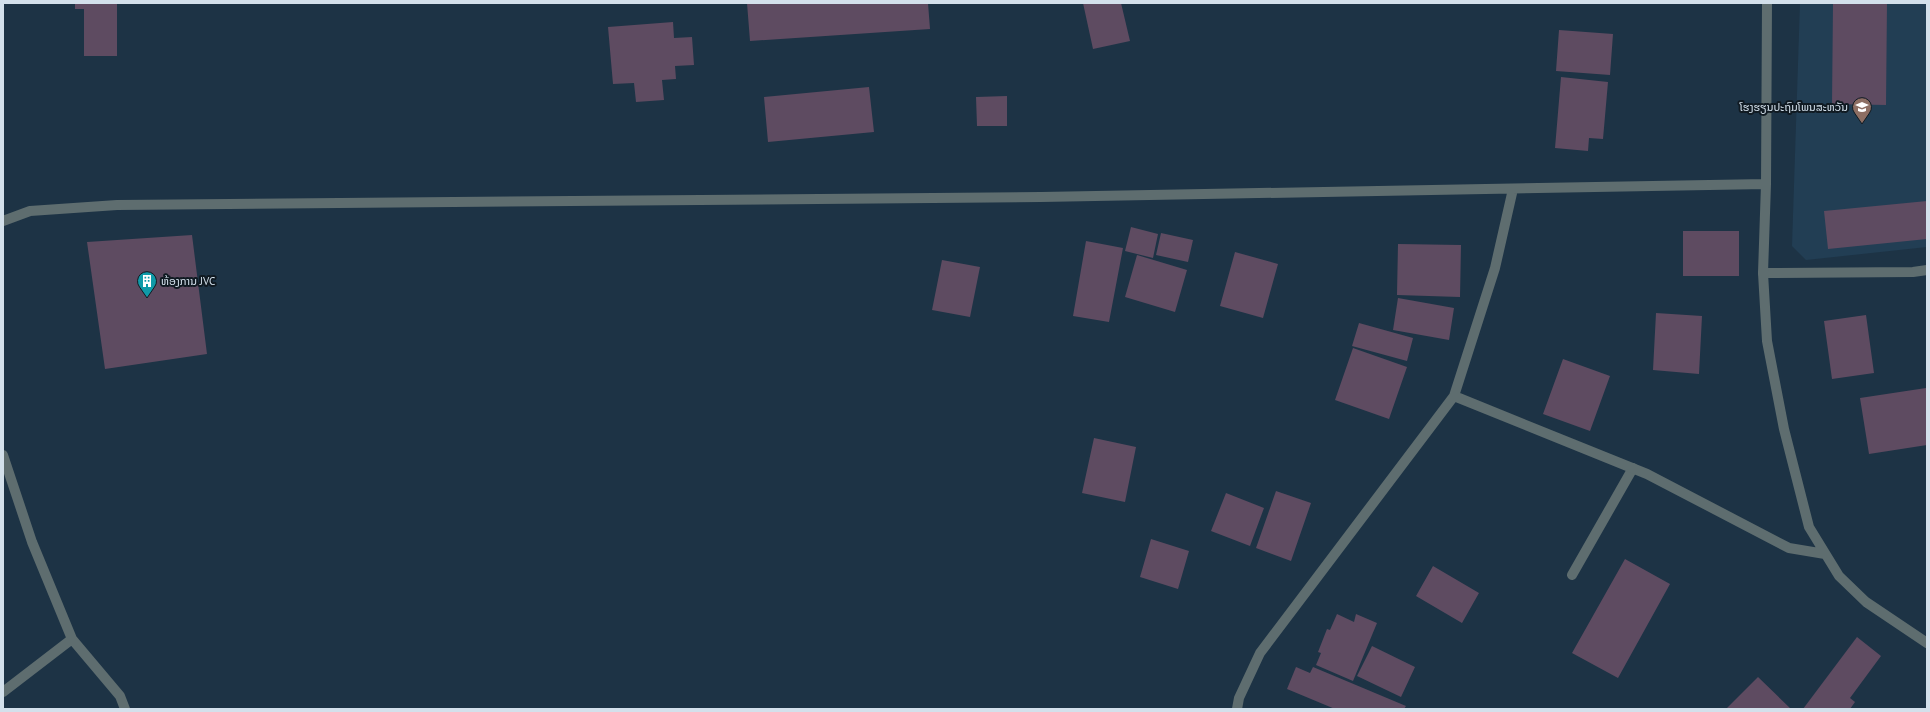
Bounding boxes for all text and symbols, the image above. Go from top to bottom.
school or university icon: ໂຮງຮຽນປະຖົມໂພນສະຫວັນ [1851,96,1873,124]
place label: ໂຮງຮຽນປະຖົມໂພນສະຫວັນ [1739,100,1848,114]
building icon: ຫ້ອງການ JVC [136,270,158,298]
place label: ຫ້ອງການ JVC [161,274,215,288]

